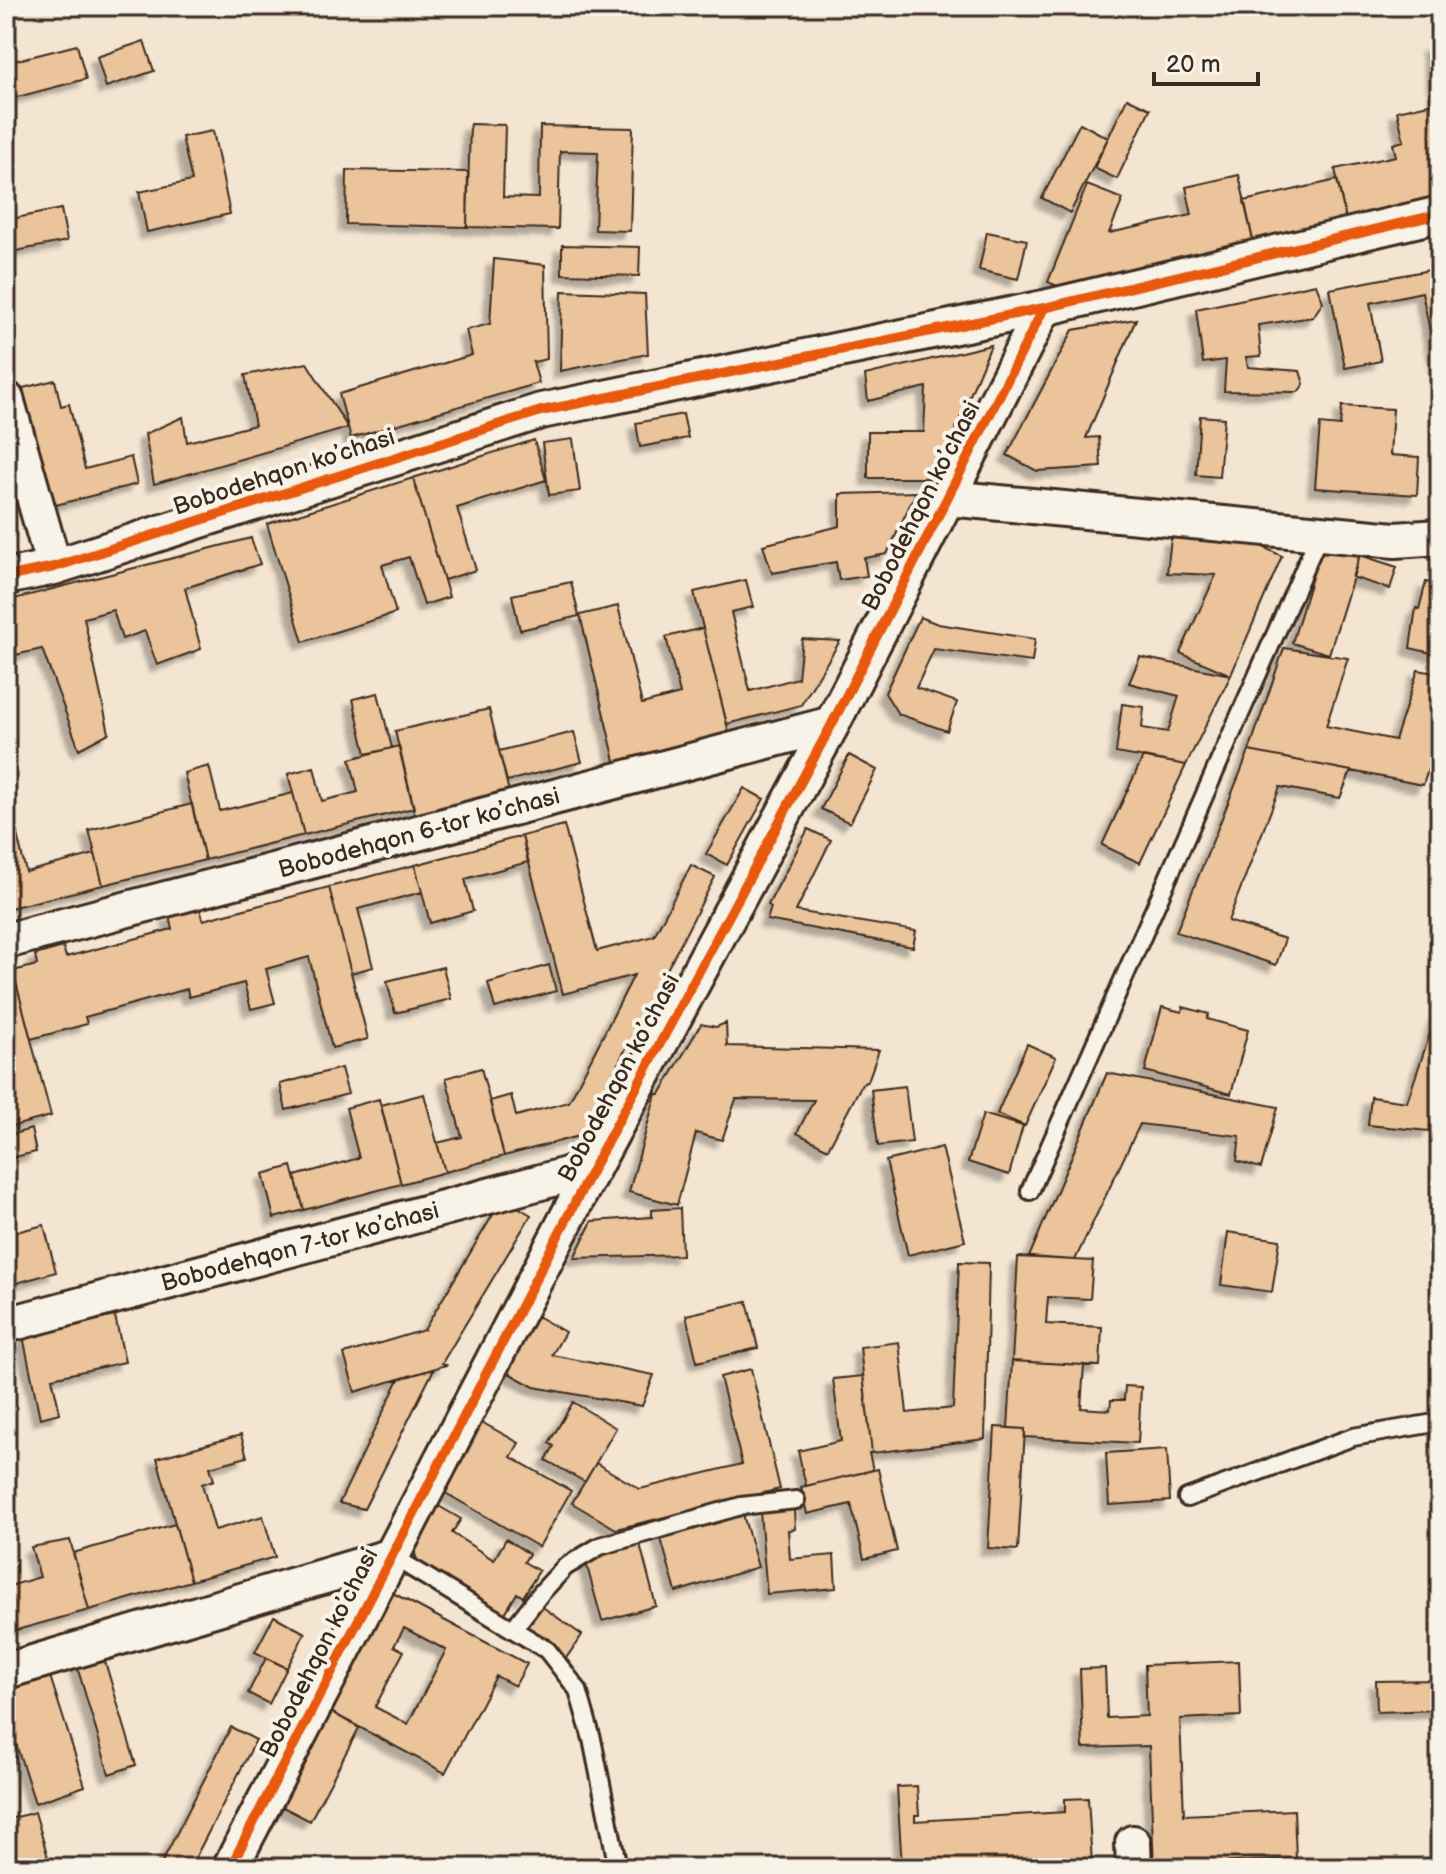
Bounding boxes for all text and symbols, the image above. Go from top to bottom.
scale bar [1154,36,1258,86]
text: 20 m [1166,50,1221,79]
street label: Bobodehqon koʼchasi [856,396,986,616]
street label: Bobodehqon koʼchasi [169,422,399,522]
street label: Bobodehqon 6-tor koʼchasi [275,781,563,885]
street label: Bobodehqon koʼchasi [552,969,686,1187]
street label: Bobodehqon 7-tor koʼchasi [158,1196,442,1298]
street label: Bobodehqon koʼchasi [254,1543,384,1763]

